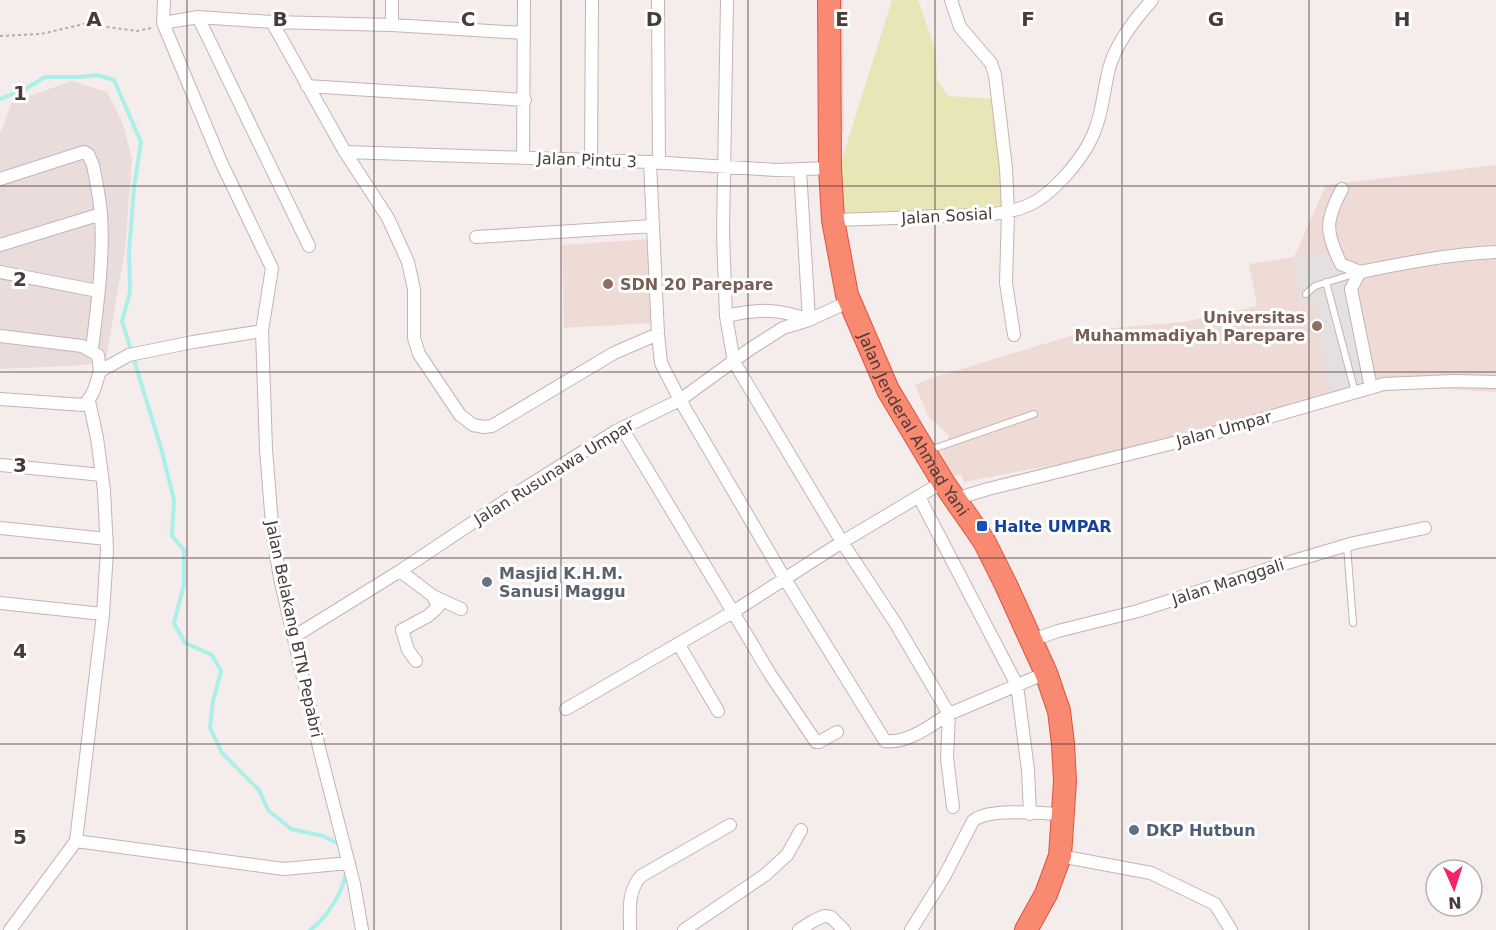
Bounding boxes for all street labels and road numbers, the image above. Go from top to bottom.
street label: Jalan Pintu 3 [536,149,637,171]
street label: Jalan Sosial [900,204,993,228]
street label: Jalan Jenderal Ahmad Yani [854,328,973,520]
street label: Jalan Umpar [1173,407,1274,451]
street label: Jalan Rusunawa Umpar [470,415,638,530]
street label: Jalan Belakang BTN Pepabri [262,518,326,739]
street label: Jalan Manggali [1169,555,1286,609]

